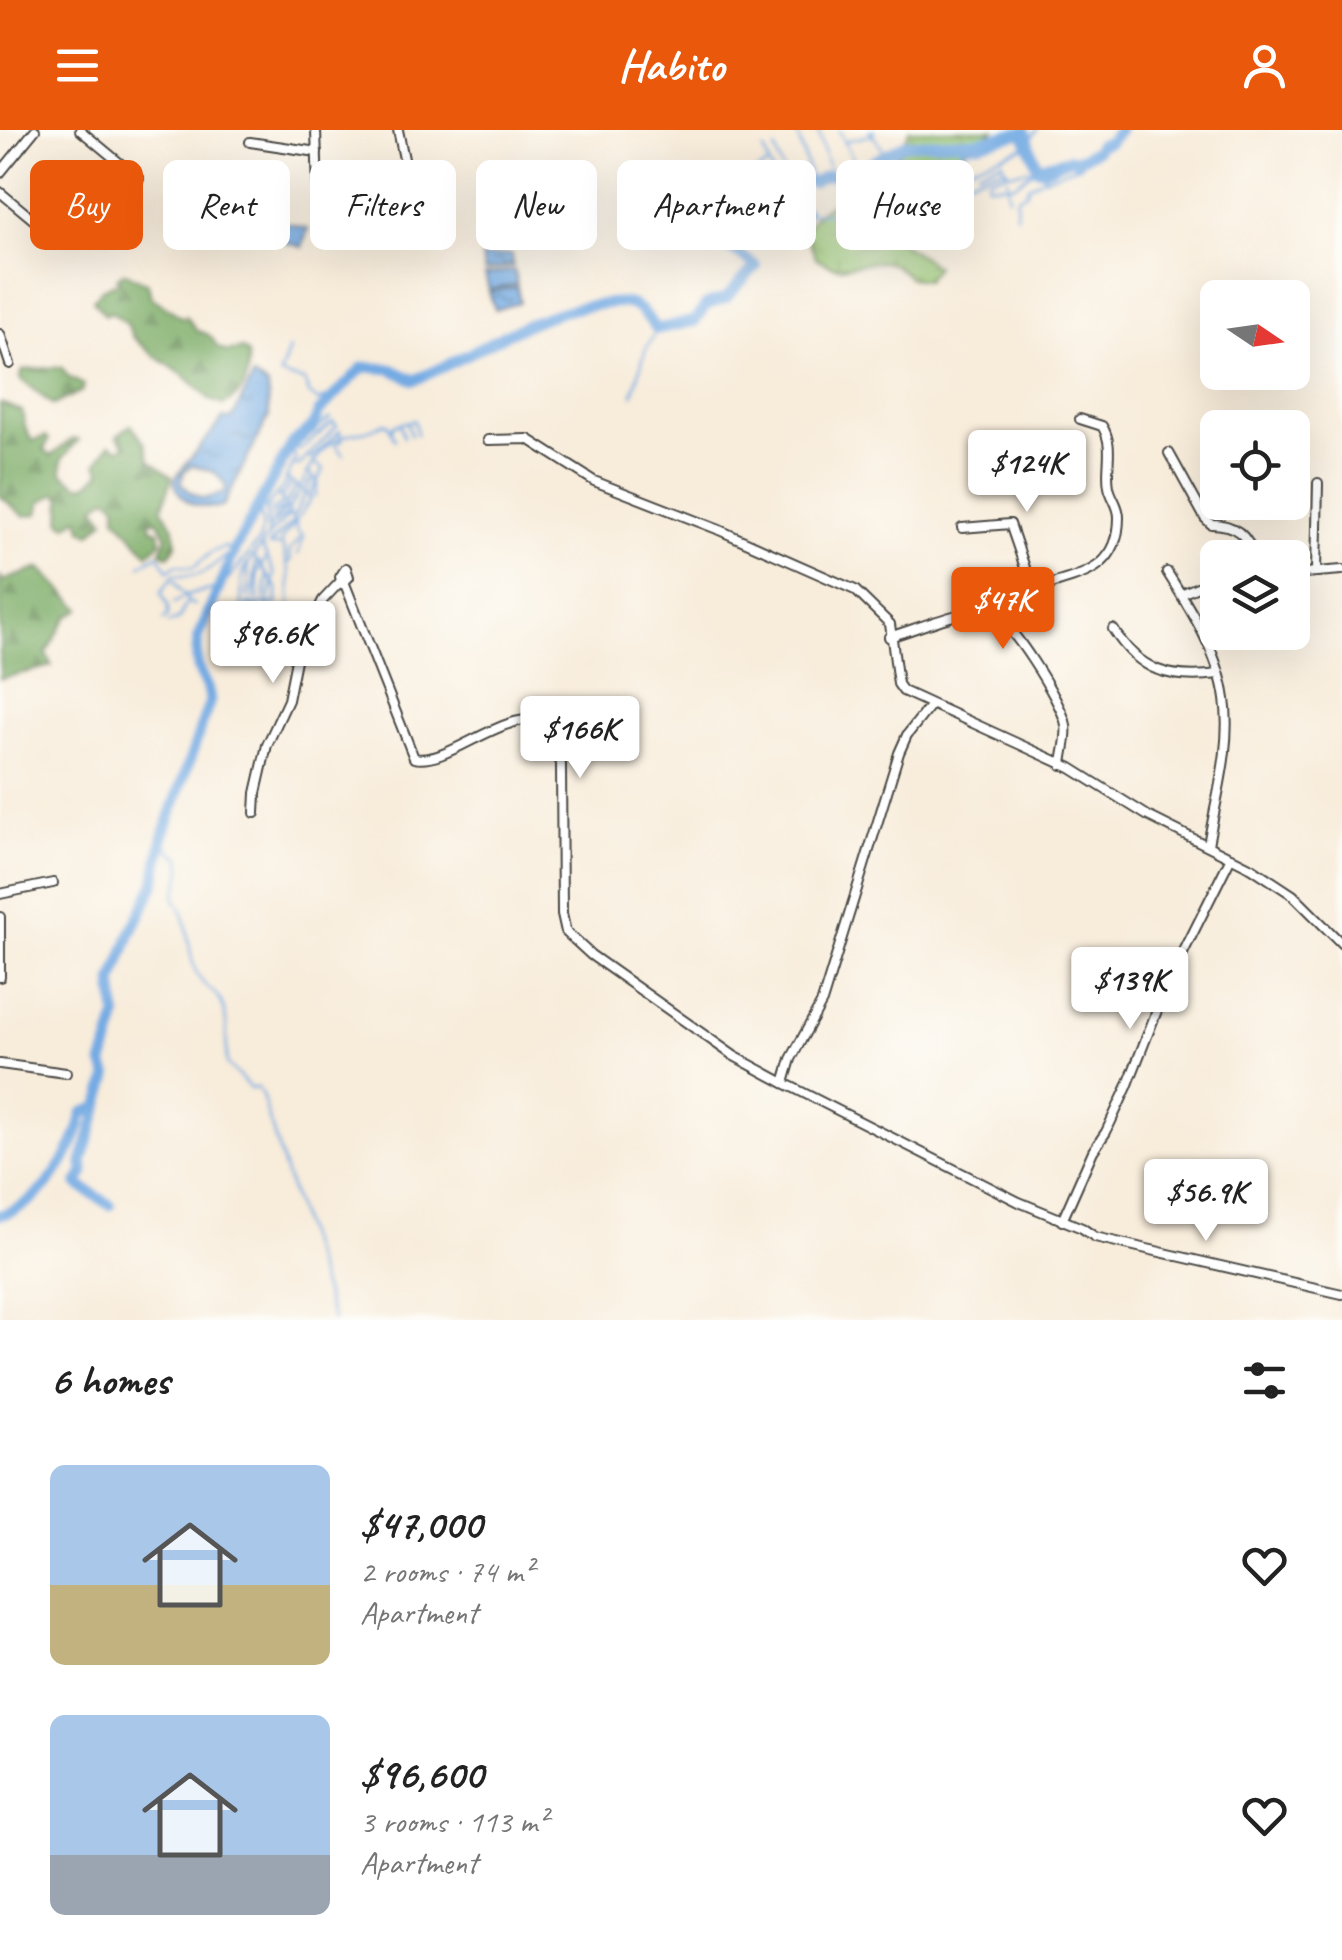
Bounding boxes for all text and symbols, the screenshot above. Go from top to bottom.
text: Habito [618,37,724,94]
icon: menu [50,38,105,93]
icon: person [1237,38,1292,93]
chip: Buy [30,160,143,250]
chip: Rent [163,160,290,250]
chip: Filters [310,160,456,250]
chip: New [476,160,597,250]
chip: Apartment [617,160,816,250]
chip: House [836,160,974,250]
north arrow [1200,280,1310,390]
map controls [1200,280,1310,650]
button: locate [1200,410,1310,520]
pin: $124K [957,430,1097,515]
text: $124K [990,442,1064,483]
button: layers [1200,540,1310,650]
pin: $47K [944,567,1062,652]
text: $47K [973,579,1033,620]
pin: $96.6K [192,601,354,686]
text: $96.6K [232,613,314,654]
pin: $166K [510,696,650,781]
text: $166K [542,708,618,749]
pin: $139K [1060,947,1200,1032]
text: $139K [1093,959,1167,1000]
pin: $56.9K [1125,1159,1287,1244]
text: $56.9K [1166,1171,1246,1212]
icon: filters [1237,1353,1292,1408]
text: 6 homes [50,1354,169,1407]
text: $47,000 [360,1498,482,1551]
icon: home [130,1505,250,1625]
icon: heart [1237,1538,1292,1593]
text: 2 rooms · 74 m² [360,1551,533,1592]
text: Apartment [360,1592,478,1633]
text: $96,600 [360,1748,483,1801]
icon: home [130,1755,250,1875]
icon: heart [1237,1788,1292,1843]
text: 3 rooms · 113 m² [360,1801,547,1842]
text: Apartment [360,1842,478,1883]

